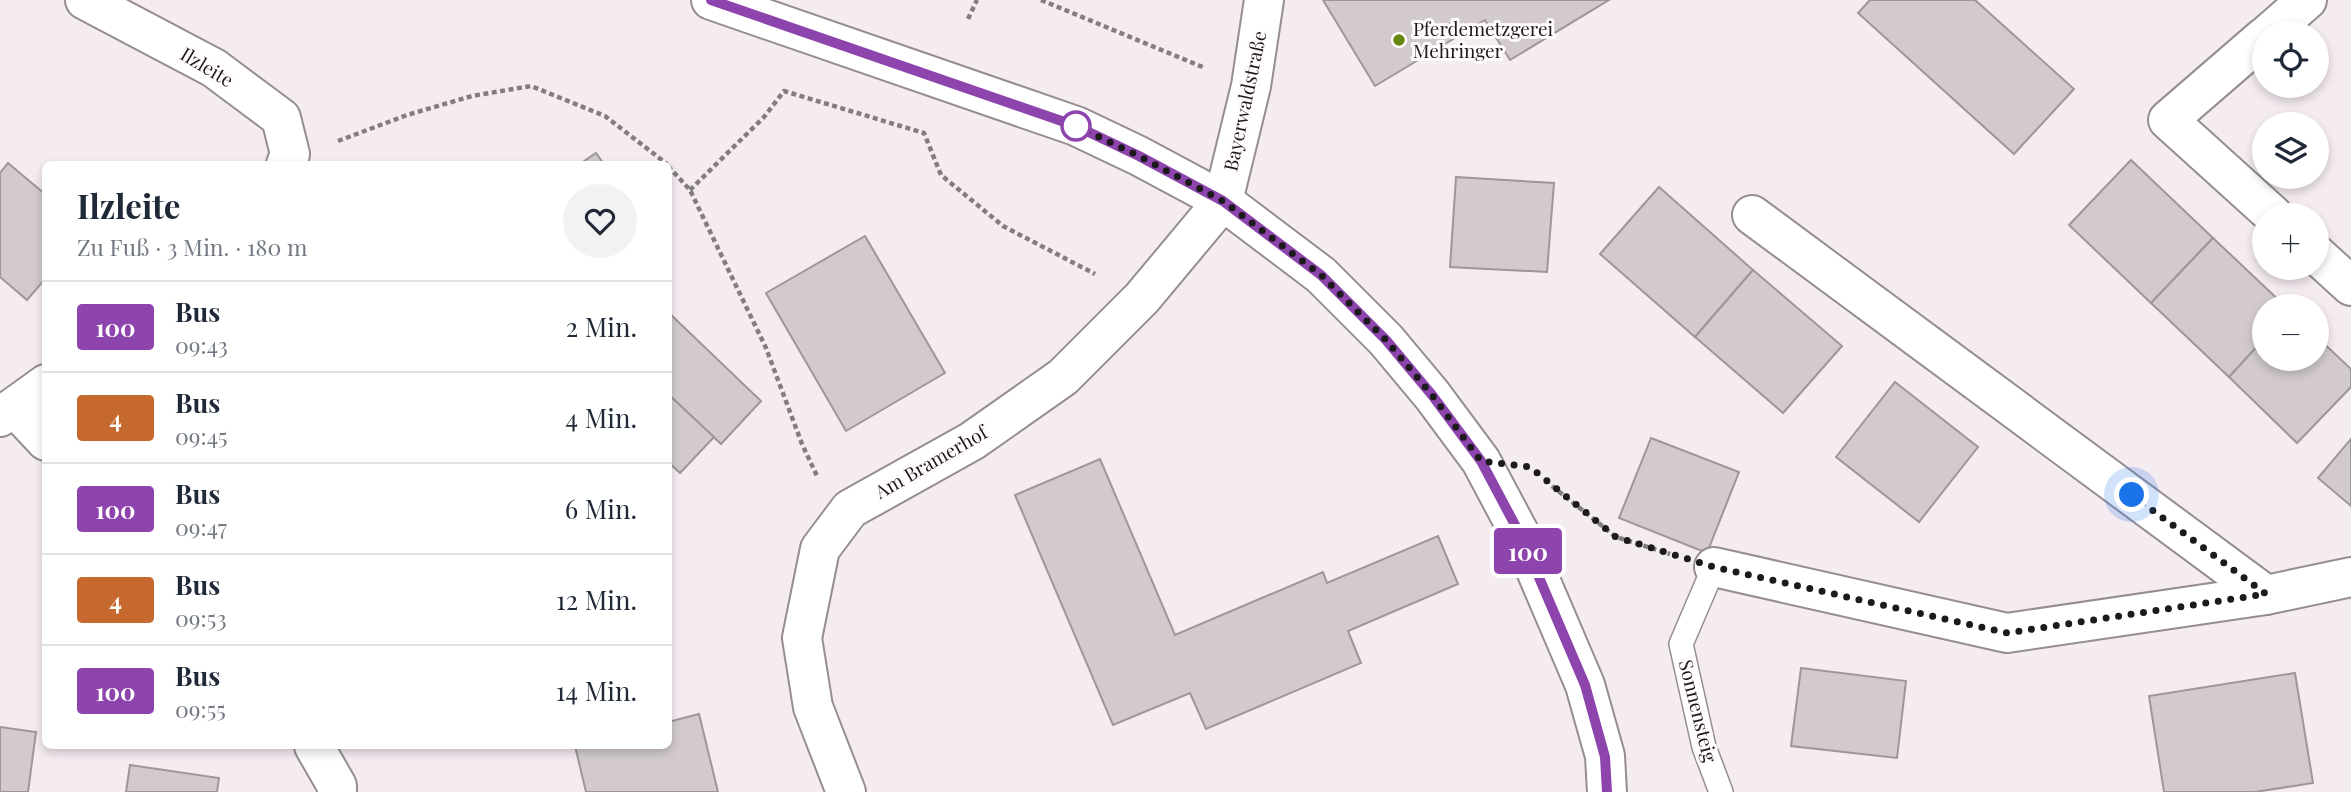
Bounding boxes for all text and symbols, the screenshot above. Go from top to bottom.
place label: Pferdemetzgerei Mehringer [1413,15,1554,63]
map controls [2252,21,2329,371]
button: locate [2252,21,2329,98]
street label: Bayerwaldstraße [1216,28,1272,173]
marker: Pferdemetzgerei Mehringer [1391,32,1407,48]
street label: Ilzleite [176,40,239,92]
unlabelled marker [1061,111,1091,141]
button: layers [2252,112,2329,189]
text: Ilzleite [77,183,180,227]
button: heart [563,184,637,258]
button: + [2252,203,2329,280]
text: Zu Fuß · 3 Min. · 180 m [77,231,307,262]
text: Bus [175,294,220,329]
button: − [2252,294,2329,371]
text: 2 Min. [566,309,637,344]
text: 100 [95,311,136,343]
text: 09:43 [175,329,228,360]
text: Bus [175,385,220,420]
text: 4 Min. [565,400,637,435]
text: 4 [109,402,122,434]
street label: Am Bramerhof [869,418,993,504]
text: 09:45 [175,420,228,451]
text: Bus [175,476,220,511]
your location [2114,477,2149,512]
text: 6 Min. [565,491,637,526]
text: 100 [95,493,136,525]
text: 09:47 [175,511,227,542]
line badge: 100 [1488,528,1568,574]
text: 100 [1508,535,1548,567]
text: Bus [175,567,220,602]
text: 12 Min. [556,582,637,617]
text: 4 [109,584,122,616]
text: 09:53 [175,602,227,633]
street label: Sonnensteig [1674,657,1724,765]
text: Bus [175,658,220,693]
text: 14 Min. [556,673,637,708]
text: 100 [95,675,136,707]
text: 09:55 [175,693,226,724]

